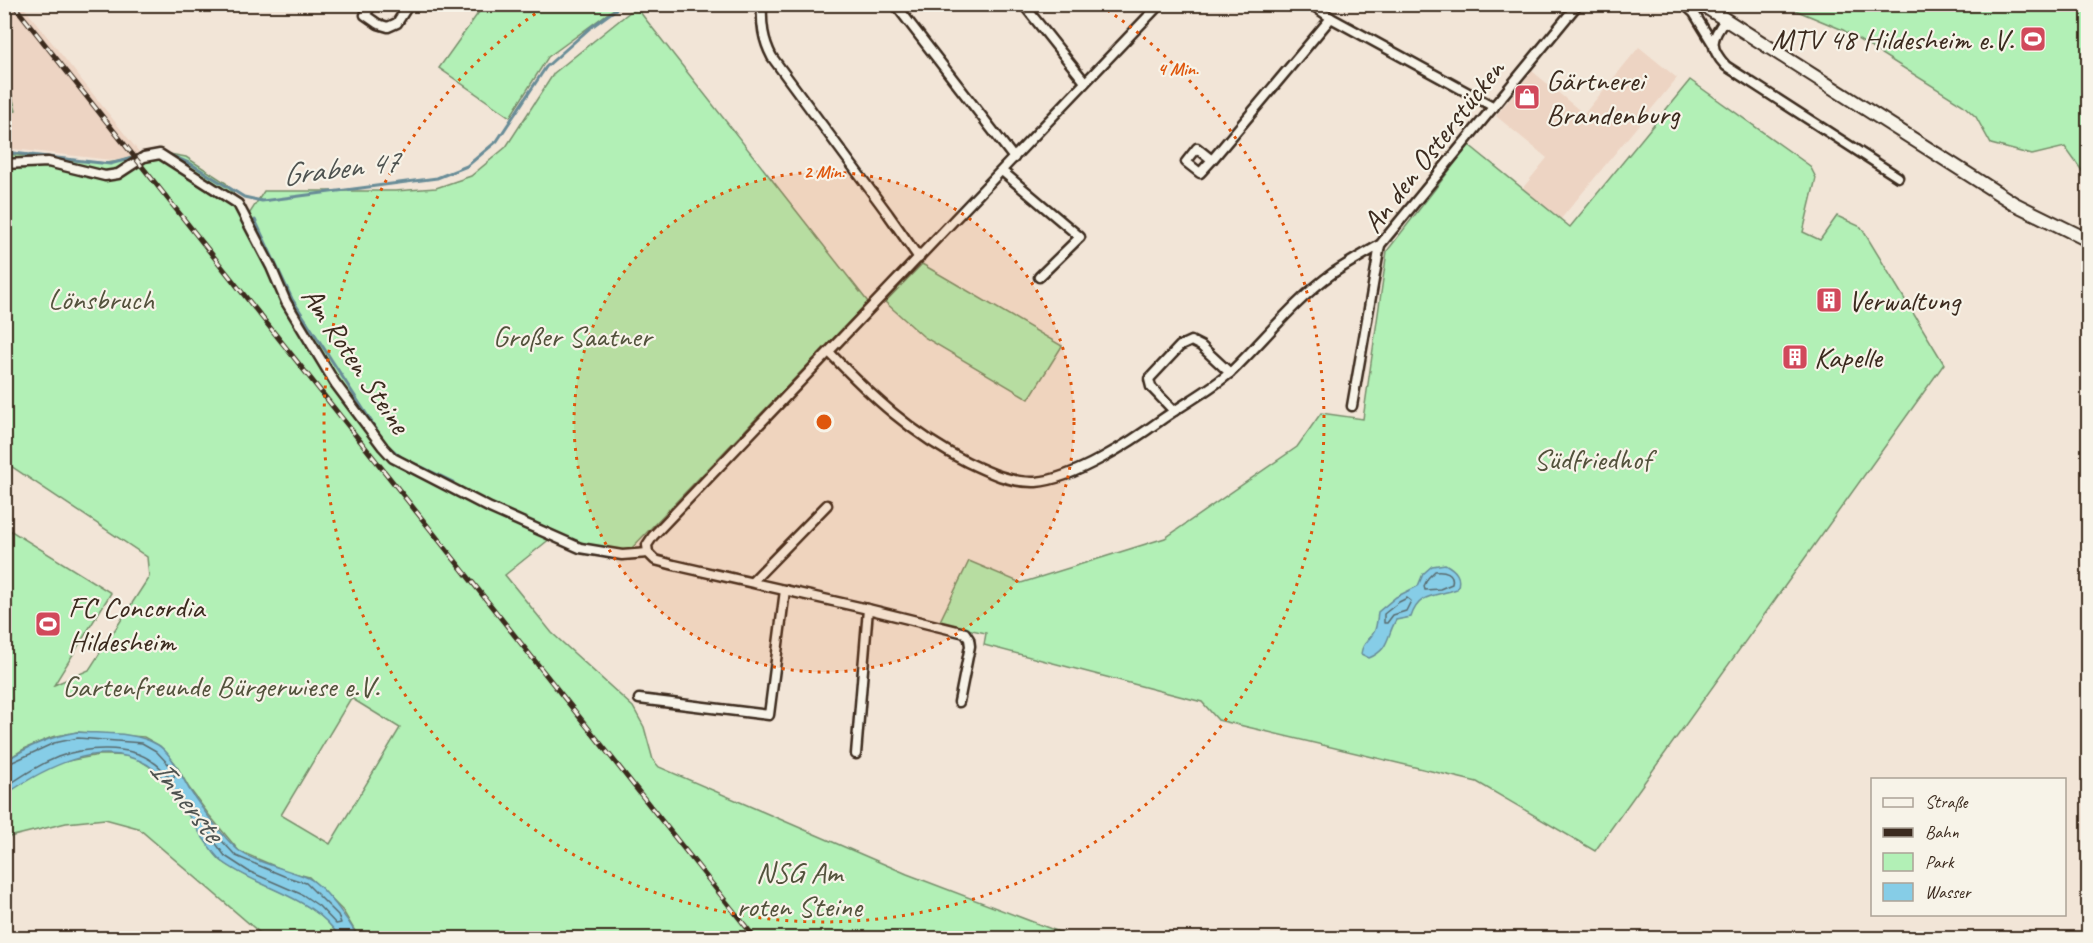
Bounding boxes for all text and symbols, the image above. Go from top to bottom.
place label: MTV 48 Hildesheim e.V. [1772,20,2014,58]
sports icon: MTV 48 Hildesheim e.V. [2018,24,2048,54]
street label: An den Osterstücken [1353,50,1513,240]
text: 4 Min. [1157,58,1199,80]
place label: Gärtnerei Brandenburg [1546,61,1681,133]
shop icon: Gärtnerei Brandenburg [1512,82,1542,112]
water label: Graben 47 [280,140,406,195]
text: 2 Min. [803,161,845,183]
street label: Am Roten Steine [293,279,420,443]
park label: Lönsbruch [48,280,154,318]
place label: Verwaltung [1848,281,1962,319]
building icon: Verwaltung [1814,285,1844,315]
park label: Großer Saatner [493,317,655,355]
place label: Kapelle [1814,338,1884,376]
building icon: Kapelle [1780,342,1810,372]
centre of rings [814,412,834,432]
park label: Südfriedhof [1533,440,1658,478]
place label: FC Concordia Hildesheim [68,588,206,660]
sports icon: FC Concordia Hildesheim [33,609,63,639]
park label: Gartenfreunde Bürgerwiese e.V. [62,667,380,705]
water label: Innerste [141,750,236,853]
legend [1871,778,2066,916]
text: Straße [1925,791,1969,813]
text: Bahn [1925,821,1960,843]
text: Park [1925,851,1955,873]
park label: NSG Am roten Steine [736,853,864,925]
text: Wasser [1925,881,1972,903]

